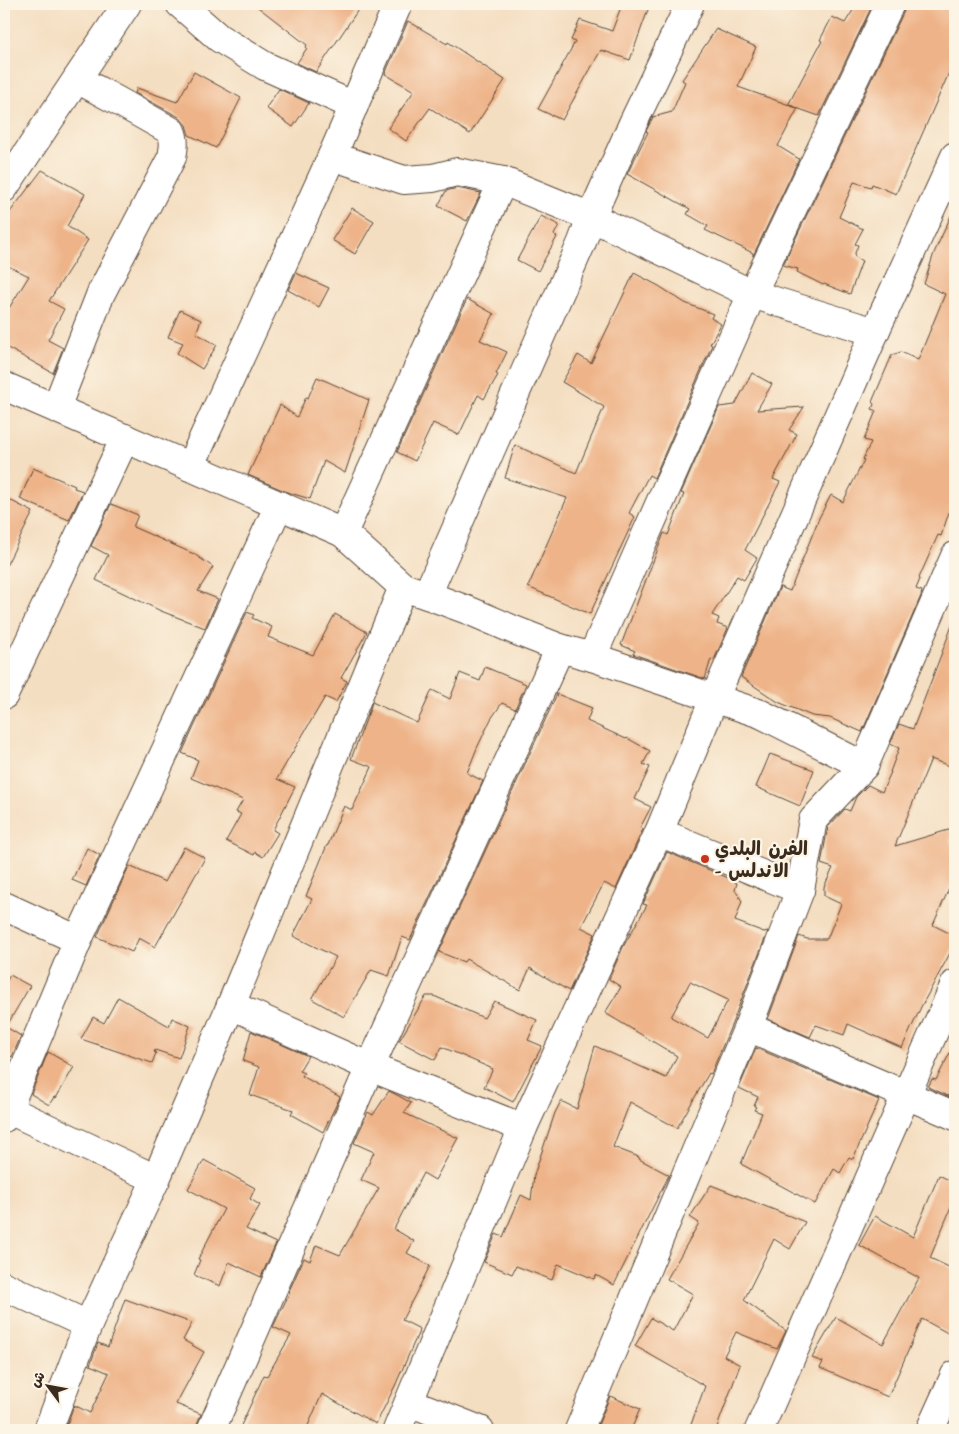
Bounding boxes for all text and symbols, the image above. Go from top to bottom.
place label: الفرن البلدي - الاندلس [715,836,808,885]
marker: الفرن البلدي - الاندلس [699,853,711,865]
north arrow [22,1362,72,1412]
text: ش [25,1368,50,1391]

